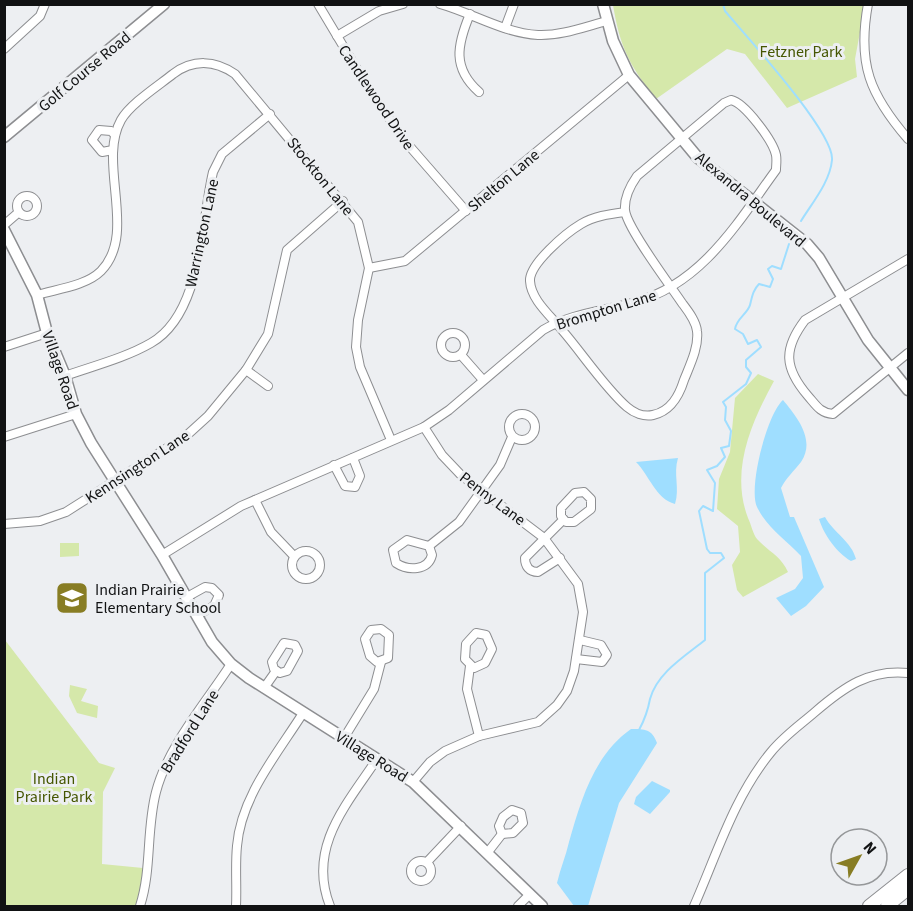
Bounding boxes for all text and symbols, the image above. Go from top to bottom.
street label: Golf Course Road [34,26,136,117]
street label: Candlewood Drive [333,41,420,155]
park label: Fetzner Park [759,41,843,63]
street label: Stockton Lane [282,133,359,221]
street label: Shelton Lane [463,144,544,217]
street label: Alexandra Boulevard [690,147,810,253]
street label: Warrington Lane [180,177,224,290]
street label: Brompton Lane [553,284,659,336]
street label: Village Road [36,328,84,413]
street label: Kennsington Lane [81,425,194,509]
street label: Penny Lane [455,467,530,531]
place label: Indian Prairie Elementary School [95,579,221,619]
school or university icon: Indian Prairie Elementary School [54,580,90,616]
street label: Bradford Lane [155,685,224,778]
street label: Village Road [331,726,412,788]
park label: Indian Prairie Park [16,768,92,808]
north arrow [829,827,889,887]
text: N [858,837,882,859]

